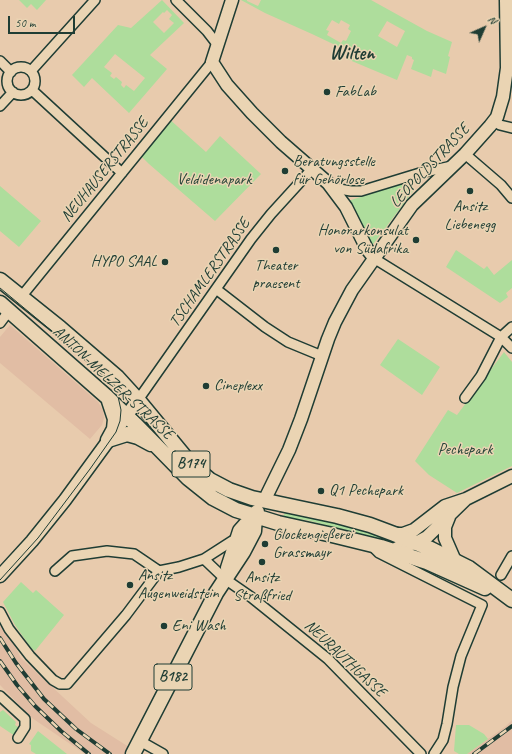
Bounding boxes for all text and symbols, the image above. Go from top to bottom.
scale bar [10,8,77,34]
north arrow [464,8,504,48]
text: N [485,12,500,27]
text: 50 m [15,15,35,31]
district label: Wilten [330,42,374,66]
place label: FabLab [335,82,376,102]
marker: FabLab [322,87,332,97]
street label: NEUHAUSERSTRASSE [57,114,153,226]
street label: LEOPOLDSTRASSE [386,120,474,212]
place label: Beratungsstelle für Gehörlose [293,152,375,190]
marker: Beratungsstelle für Gehörlose [280,166,290,176]
park label: Veldidenapark [177,170,251,190]
marker: Ansitz Liebenegg [465,186,475,196]
place label: Ansitz Liebenegg [444,197,496,235]
street label: TSCHAMLERSTRASSE [165,215,255,331]
place label: Honorarkonsulat von Südafrika [318,221,408,259]
marker: Honorarkonsulat von Südafrika [411,235,421,245]
marker: Theater praesent [271,245,281,255]
place label: HYPO SAAL [91,252,157,272]
place label: Theater praesent [252,256,300,294]
marker: HYPO SAAL [160,257,170,267]
street label: ANTON-MELZER-STRASSE [49,322,177,444]
place label: Cineplexx [214,376,262,396]
marker: Cineplexx [201,381,211,391]
park label: Pechepark [438,440,492,460]
road number: B174 [172,451,210,477]
place label: Q1 Pechepark [329,481,403,501]
marker: Q1 Pechepark [316,486,326,496]
place label: Glockengießerei Grassmayr [273,525,353,563]
marker: Glockengießerei Grassmayr [260,539,270,549]
marker: Ansitz Straßfried [257,557,267,567]
place label: Ansitz Augenweidstein [138,566,219,604]
place label: Ansitz Straßfried [233,568,291,606]
marker: Ansitz Augenweidstein [125,580,135,590]
place label: Eni Wash [172,616,226,636]
street label: NEURAUTHGASSE [300,616,390,702]
marker: Eni Wash [159,621,169,631]
road number: B182 [154,664,192,690]

